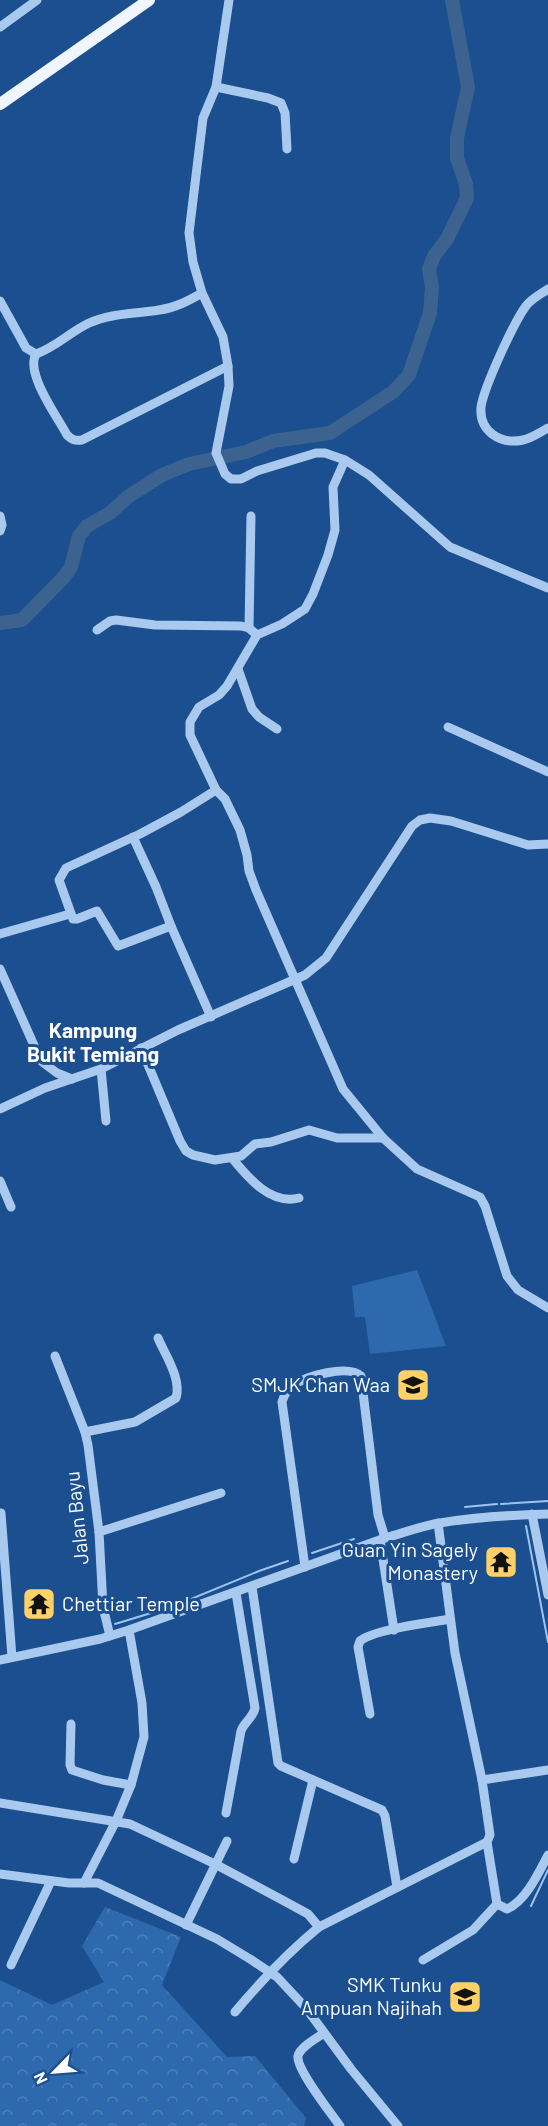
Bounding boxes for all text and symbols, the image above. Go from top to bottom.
district label: Kampung Bukit Temiang [27,1017,159,1066]
school or university icon: SMJK Chan Waa [395,1367,431,1403]
place label: SMJK Chan Waa [251,1372,390,1396]
street label: Jalan Bayu [59,1470,93,1566]
place label: Guan Yin Sagely Monastery [342,1537,478,1584]
temple icon: Guan Yin Sagely Monastery [483,1544,519,1580]
temple icon: Chettiar Temple [21,1586,57,1622]
place label: Chettiar Temple [62,1591,200,1615]
place label: SMK Tunku Ampuan Najihah [301,1972,442,2019]
school or university icon: SMK Tunku Ampuan Najihah [447,1979,483,2015]
north arrow [24,2042,84,2102]
text: N [29,2070,51,2087]

